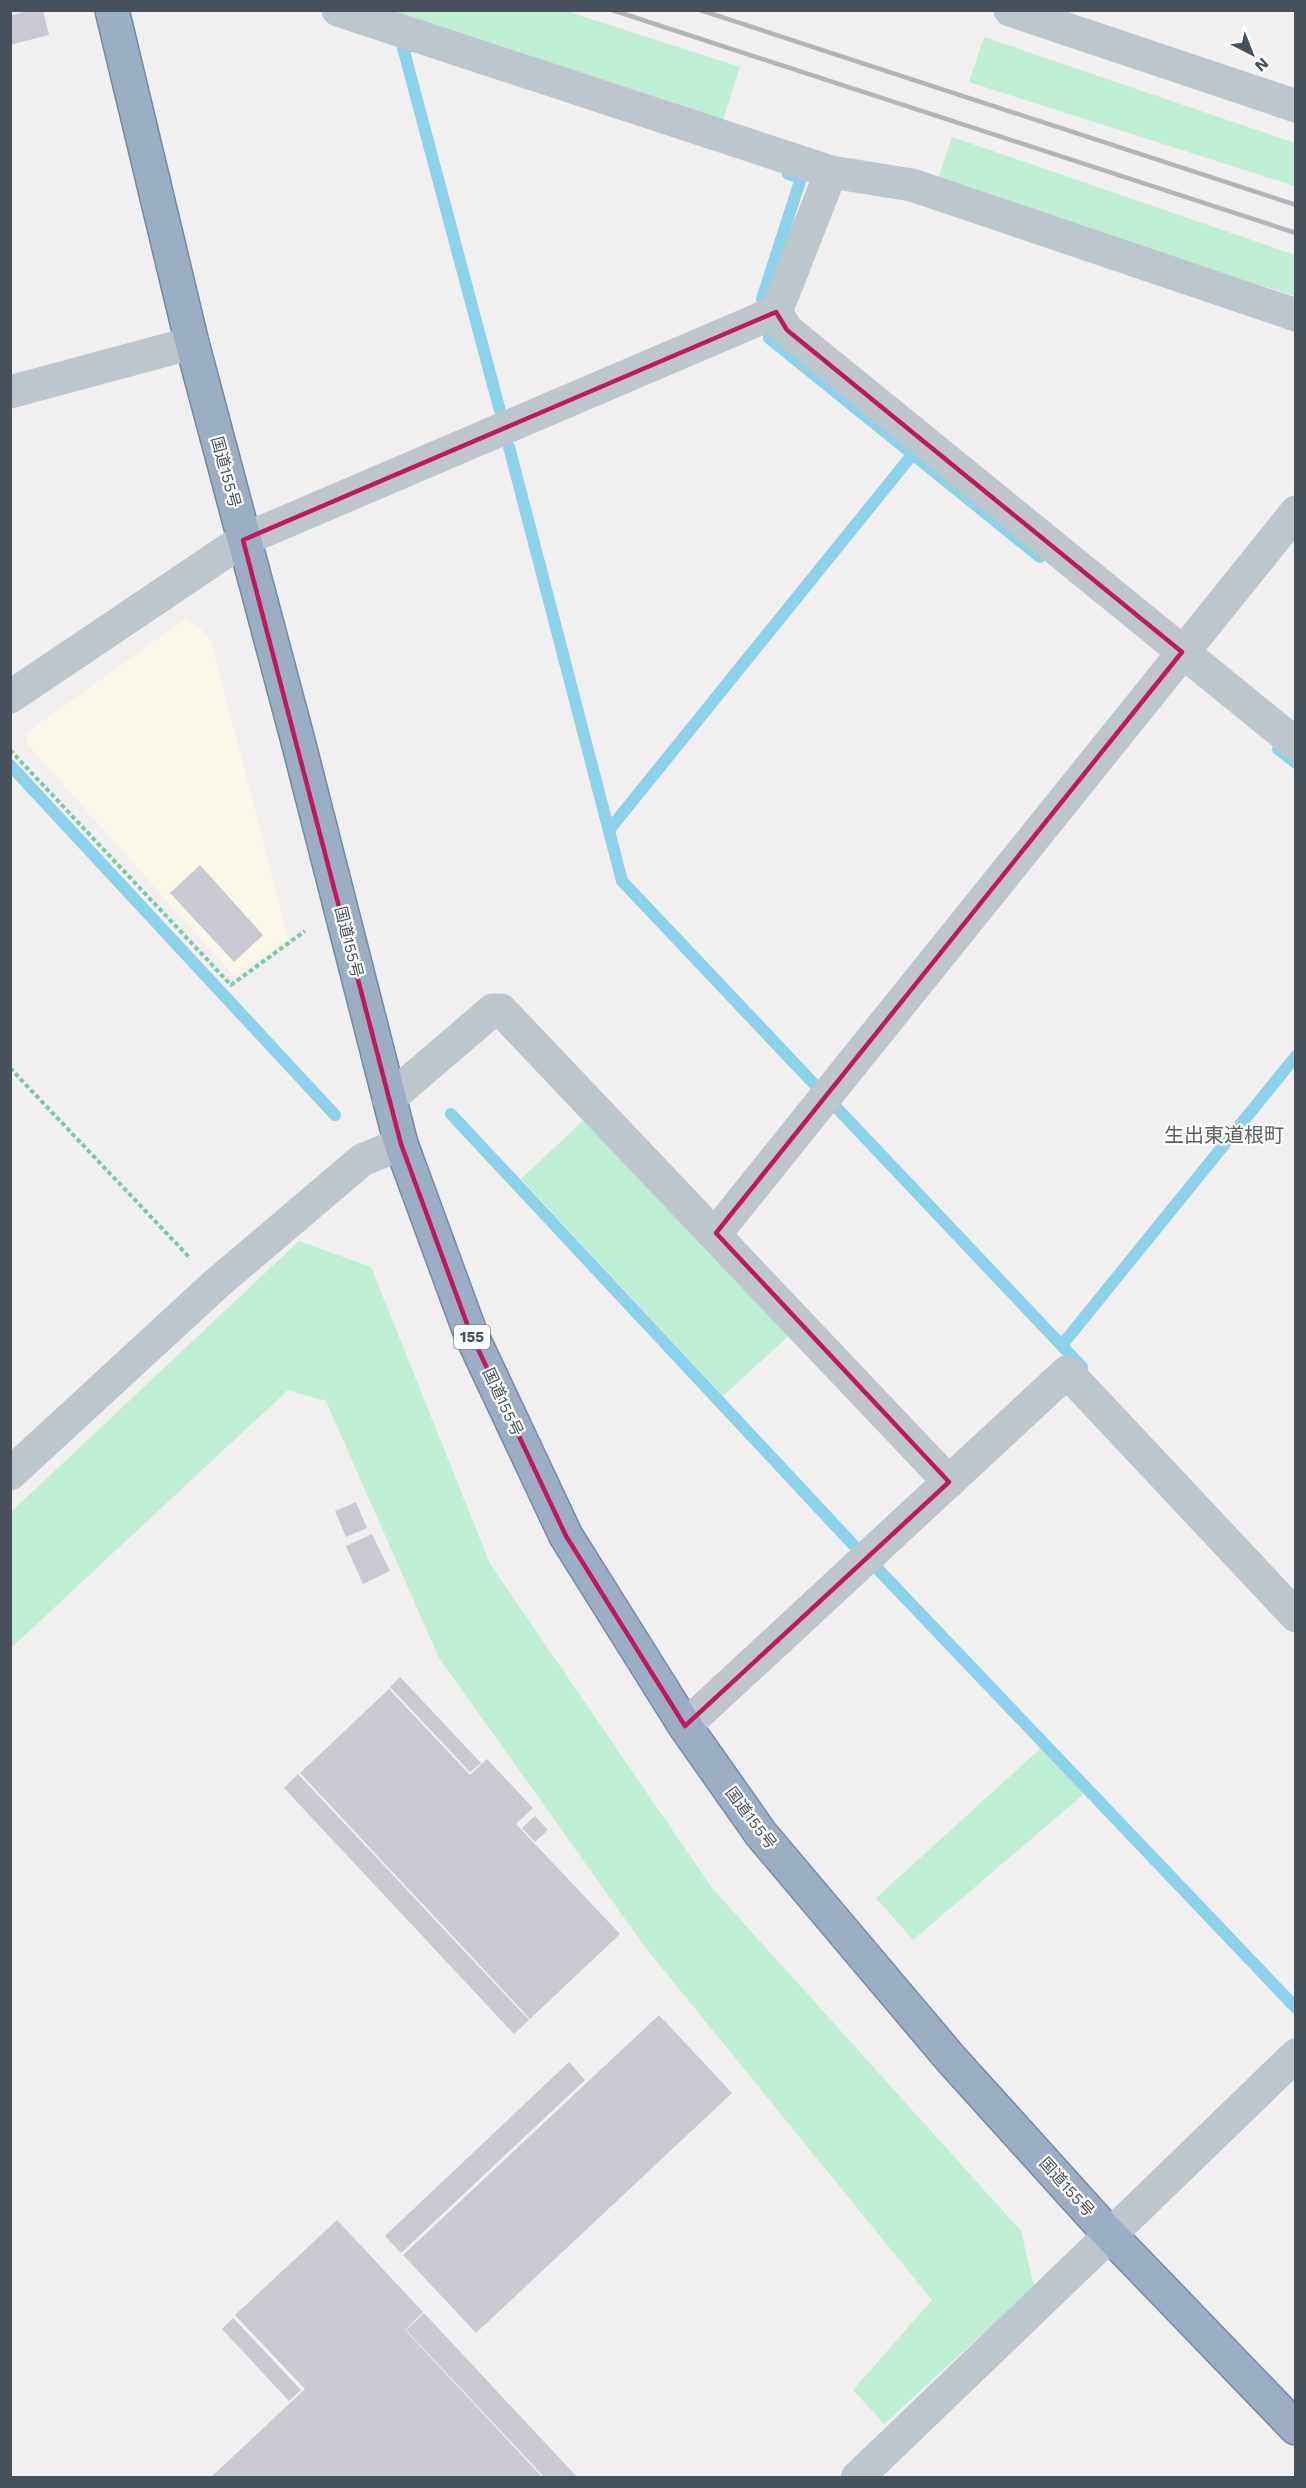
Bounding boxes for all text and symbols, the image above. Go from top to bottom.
north arrow [1222,24,1282,84]
text: N [1251,54,1272,76]
street label: 国道155号 [207,434,245,510]
street label: 国道155号 [331,904,367,980]
district label: 生出東道根町 [1164,1123,1284,1147]
road number: 155 [454,1325,490,1349]
street label: 国道155号 [479,1365,527,1439]
street label: 国道155号 [721,1783,781,1853]
street label: 国道155号 [1036,2154,1098,2220]

